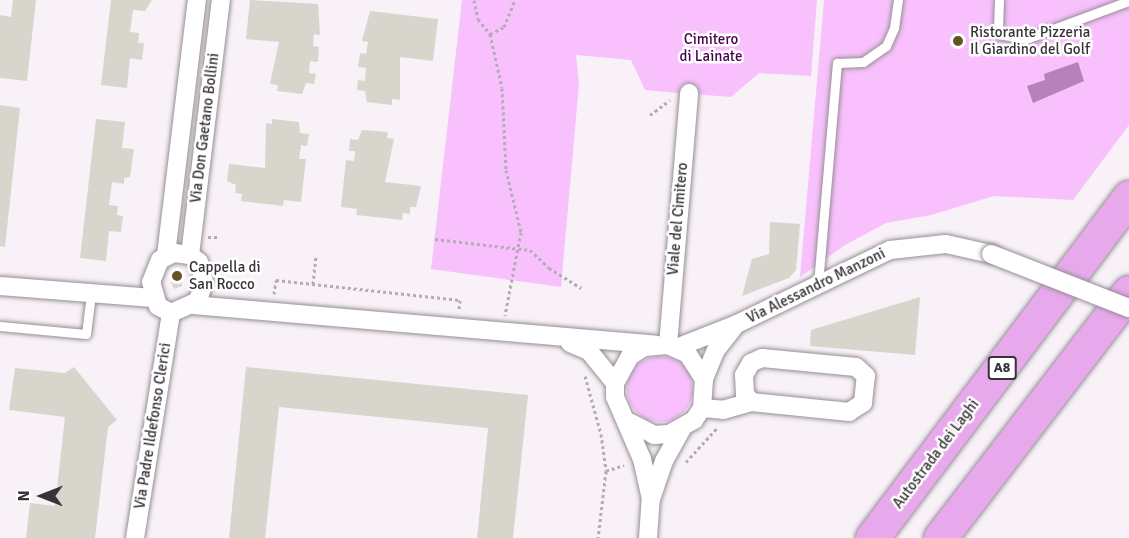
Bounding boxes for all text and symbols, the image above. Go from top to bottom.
place label: Ristorante Pizzeria Il Giardino del Golf [970,23,1090,58]
park label: Cimitero di Lainate [680,30,742,65]
marker: Ristorante Pizzeria Il Giardino del Golf [951,34,965,48]
street label: Via Don Gaetano Bollini [187,52,223,204]
street label: Viale del Cimitero [664,162,692,276]
street label: Via Alessandro Manzoni [744,245,888,327]
place label: Cappella di San Rocco [189,258,261,293]
marker: Cappella di San Rocco [170,269,184,283]
street label: Via Padre Ildefonso Clerici [131,342,175,510]
road number: A8 [987,357,1017,379]
street label: Autostrada dei Laghi [889,396,983,512]
north arrow [12,466,72,526]
text: N [14,490,34,502]

